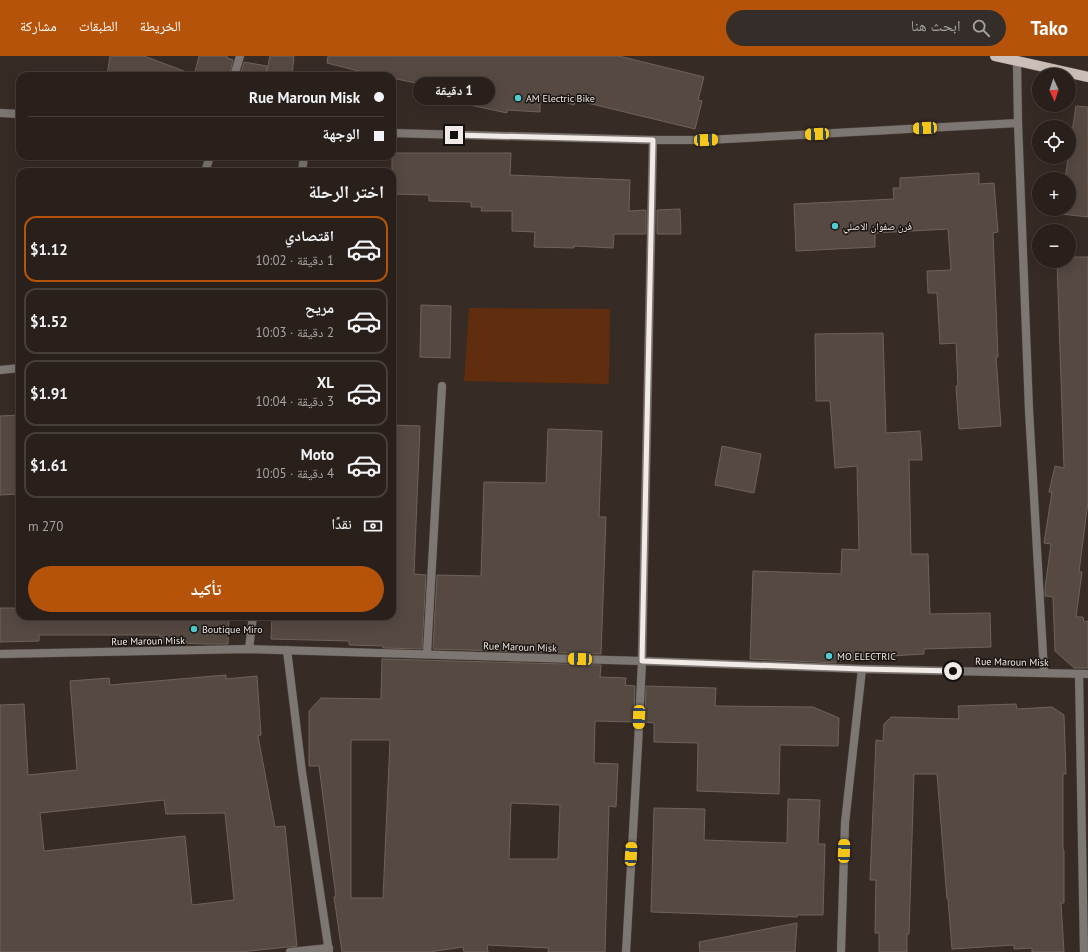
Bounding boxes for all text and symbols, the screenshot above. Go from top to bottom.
search box [726,10,1006,46]
text: ابحث هنا [911,16,960,35]
text: Tako [1030,16,1068,40]
text: مشاركة [20,17,57,35]
text: الطبقات [79,17,118,35]
text: الخريطة [140,17,181,35]
icon: search [970,17,992,39]
north arrow [1032,68,1076,112]
map controls [1032,68,1076,268]
callout: 1 دقيقة [413,77,495,105]
text: 1 دقيقة [435,82,473,99]
text: Rue Maroun Misk [249,88,360,107]
place label: AM Electric Bike [526,92,595,105]
marker: AM Electric Bike [513,93,523,103]
button: locate [1032,120,1076,164]
car [913,121,937,135]
text: الوجهة [322,124,360,143]
route end [445,126,463,144]
car [805,127,829,141]
car [694,133,718,147]
button: + [1032,172,1076,216]
text: اختر الرحلة [308,180,384,203]
place label: فرن صفوان الاصلي [843,220,912,234]
marker: فرن صفوان الاصلي [830,221,840,231]
button: − [1032,224,1076,268]
text: اقتصادي [285,226,334,245]
icon: car [346,231,382,267]
text: $1.12 [30,240,68,259]
text: 1 دقيقة · 10:02 [255,252,334,269]
text: مريح [305,298,334,317]
icon: car [346,303,382,339]
text: $1.52 [30,312,68,331]
text: 2 دقيقة · 10:03 [255,324,334,341]
text: XL [317,373,334,392]
icon: car [346,375,382,411]
text: $1.91 [30,384,68,403]
text: 3 دقيقة · 10:04 [255,393,334,410]
text: Moto [301,445,334,464]
icon: car [346,447,382,483]
text: $1.61 [30,456,68,475]
text: 4 دقيقة · 10:05 [255,465,334,482]
text: نقدًا [331,514,352,533]
icon: cash [362,515,384,537]
text: 270 m [28,518,63,535]
button: تأكيد [28,566,384,612]
place label: Boutique Miro [202,623,263,636]
marker: Boutique Miro [189,624,199,634]
street label: Rue Maroun Misk [111,634,185,648]
street label: Rue Maroun Misk [483,639,557,655]
place label: MO ELECTRIC [837,650,896,663]
marker: MO ELECTRIC [824,651,834,661]
car [568,653,592,665]
street label: Rue Maroun Misk [975,655,1049,669]
route start [944,662,962,680]
car [633,705,645,729]
car [838,839,850,863]
car [624,842,638,866]

